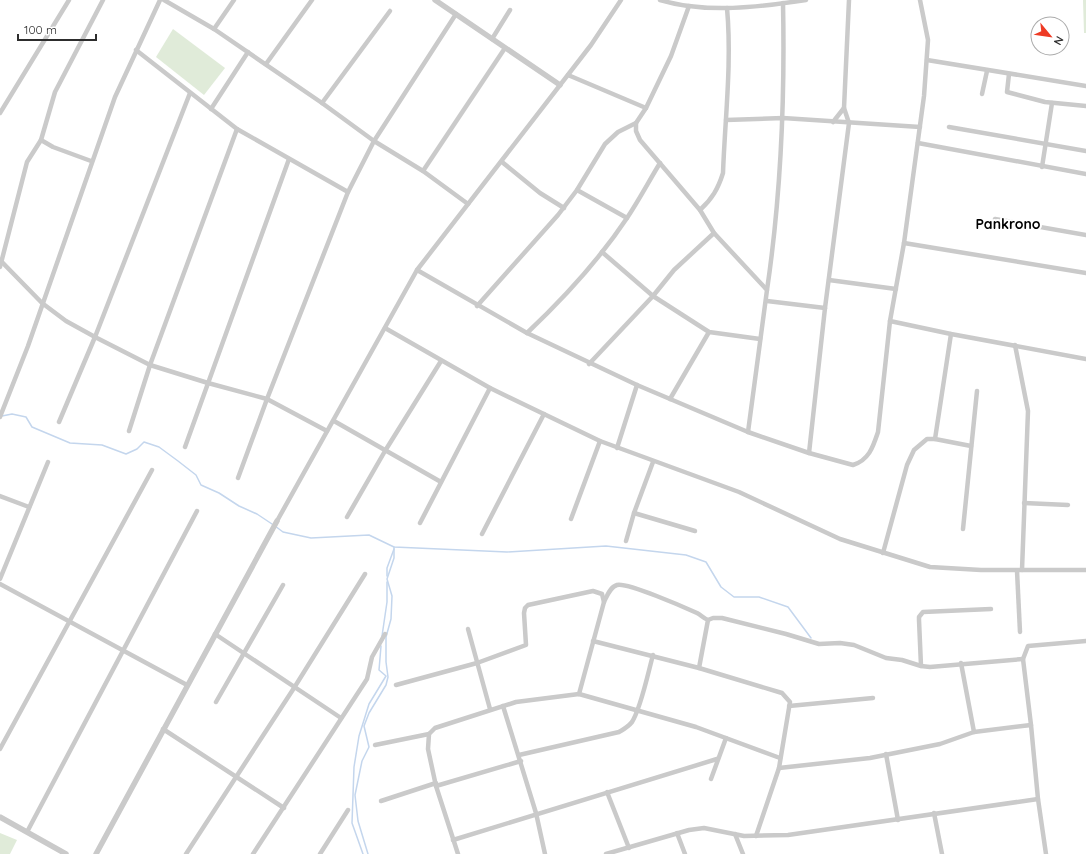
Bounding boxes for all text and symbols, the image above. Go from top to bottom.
scale bar [18,16,96,42]
north arrow [1030,16,1070,56]
text: 100 m [24,22,57,37]
text: N [1051,34,1067,48]
district label: Pankrono [975,215,1041,233]

